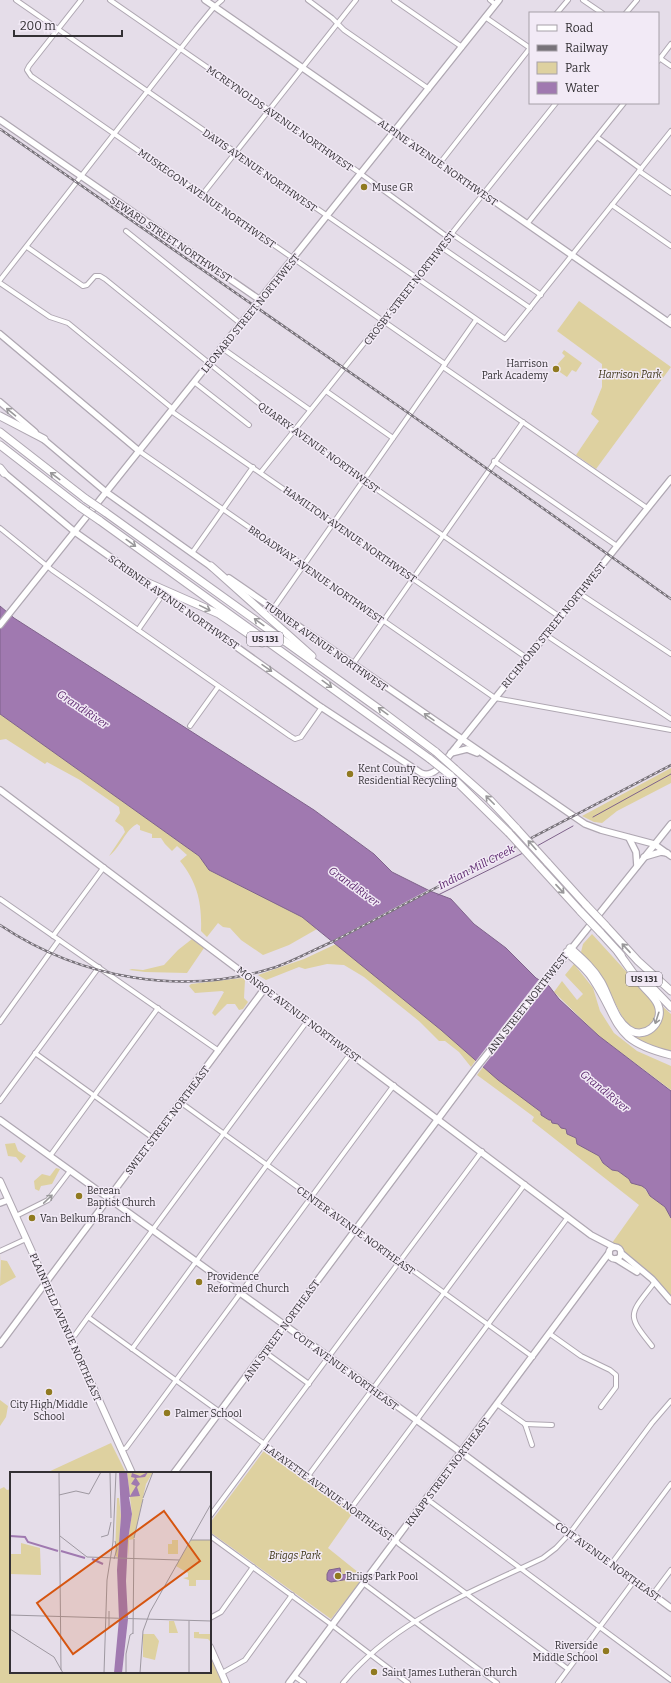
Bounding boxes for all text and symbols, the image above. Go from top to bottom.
scale bar [14,12,122,38]
legend [529,12,659,104]
text: 200 m [20,19,56,33]
text: Road [565,21,593,35]
text: Railway [565,41,609,55]
text: Park [565,61,591,75]
street label: MCREYNOLDS AVENUE NORTHWEST [204,64,355,174]
text: Water [565,81,600,95]
street label: ALPINE AVENUE NORTHWEST [375,117,500,209]
street label: DAVIS AVENUE NORTHWEST [200,127,319,215]
street label: MUSKEGON AVENUE NORTHWEST [135,147,278,251]
marker: Muse GR [359,182,369,192]
place label: Muse GR [372,182,414,194]
street label: SEWARD STREET NORTHWEST [107,195,234,285]
street label: CROSBY STREET NORTHWEST [362,229,458,348]
street label: LEONARD STREET NORTHWEST [199,252,303,376]
place label: Harrison Park Academy [482,358,549,382]
marker: Harrison Park Academy [551,364,561,374]
park label: Harrison Park [598,369,662,381]
street label: QUARRY AVENUE NORTHWEST [255,400,382,496]
one-way arrow [6,407,16,416]
one-way arrow [49,471,60,480]
street label: HAMILTON AVENUE NORTHWEST [280,484,419,586]
street label: BROADWAY AVENUE NORTHWEST [245,523,386,626]
one-way arrow [125,539,136,547]
street label: SCRIBNER AVENUE NORTHWEST [106,553,241,653]
street label: RICHMOND STREET NORTHWEST [499,560,608,691]
street label: TURNER AVENUE NORTHWEST [261,600,389,694]
one-way arrow [199,605,211,612]
one-way arrow [253,618,264,626]
road number: US 131 [247,632,283,646]
one-way arrow [262,664,273,672]
one-way arrow [322,679,333,688]
water label: Grand River [55,688,111,732]
one-way arrow [377,707,388,716]
one-way arrow [424,713,435,721]
place label: Kent County Residential Recycling [358,763,457,787]
marker: Kent County Residential Recycling [345,769,355,779]
one-way arrow [485,795,495,805]
one-way arrow [527,840,537,850]
water label: Indian Mill Creek [436,842,517,892]
water label: Grand River [326,864,382,909]
one-way arrow [555,884,565,894]
one-way arrow [621,943,631,953]
street label: ANN STREET NORTHWEST [485,951,571,1057]
street label: MONROE AVENUE NORTHWEST [234,964,363,1065]
road number: US 131 [626,972,662,986]
one-way arrow [653,1012,661,1024]
street label: SWEET STREET NORTHEAST [123,1064,213,1177]
water label: Grand River [578,1068,632,1115]
street label: CENTER AVENUE NORTHEAST [294,1184,417,1278]
place label: Berean Baptist Church [87,1185,156,1209]
marker: Berean Baptist Church [74,1191,84,1201]
one-way arrow [43,1195,53,1204]
marker: Van Belkum Branch [27,1213,37,1223]
place label: Van Belkum Branch [40,1213,132,1225]
street label: PLAINFIELD AVENUE NORTHEAST [27,1251,103,1404]
place label: Providence Reformed Church [207,1271,290,1295]
marker: Providence Reformed Church [194,1277,204,1287]
street label: ANN STREET NORTHEAST [241,1278,323,1383]
street label: COIT AVENUE NORTHEAST [291,1329,400,1413]
marker: City High/Middle School [44,1387,54,1397]
place label: City High/Middle School [10,1399,88,1423]
marker: Palmer School [162,1408,172,1418]
place label: Palmer School [175,1408,242,1420]
street label: KNAPP STREET NORTHEAST [403,1416,492,1529]
street label: LAFAYETTE AVENUE NORTHEAST [261,1442,396,1544]
inset map [10,1472,211,1673]
street label: COIT AVENUE NORTHEAST [553,1520,662,1604]
park label: Briggs Park [269,1550,322,1562]
marker: Briigs Park Pool [333,1571,343,1581]
place label: Briigs Park Pool [346,1571,418,1583]
place label: Riverside Middle School [532,1640,598,1664]
marker: Riverside Middle School [601,1646,611,1656]
marker: Saint James Lutheran Church [369,1667,379,1677]
place label: Saint James Lutheran Church [382,1667,518,1679]

